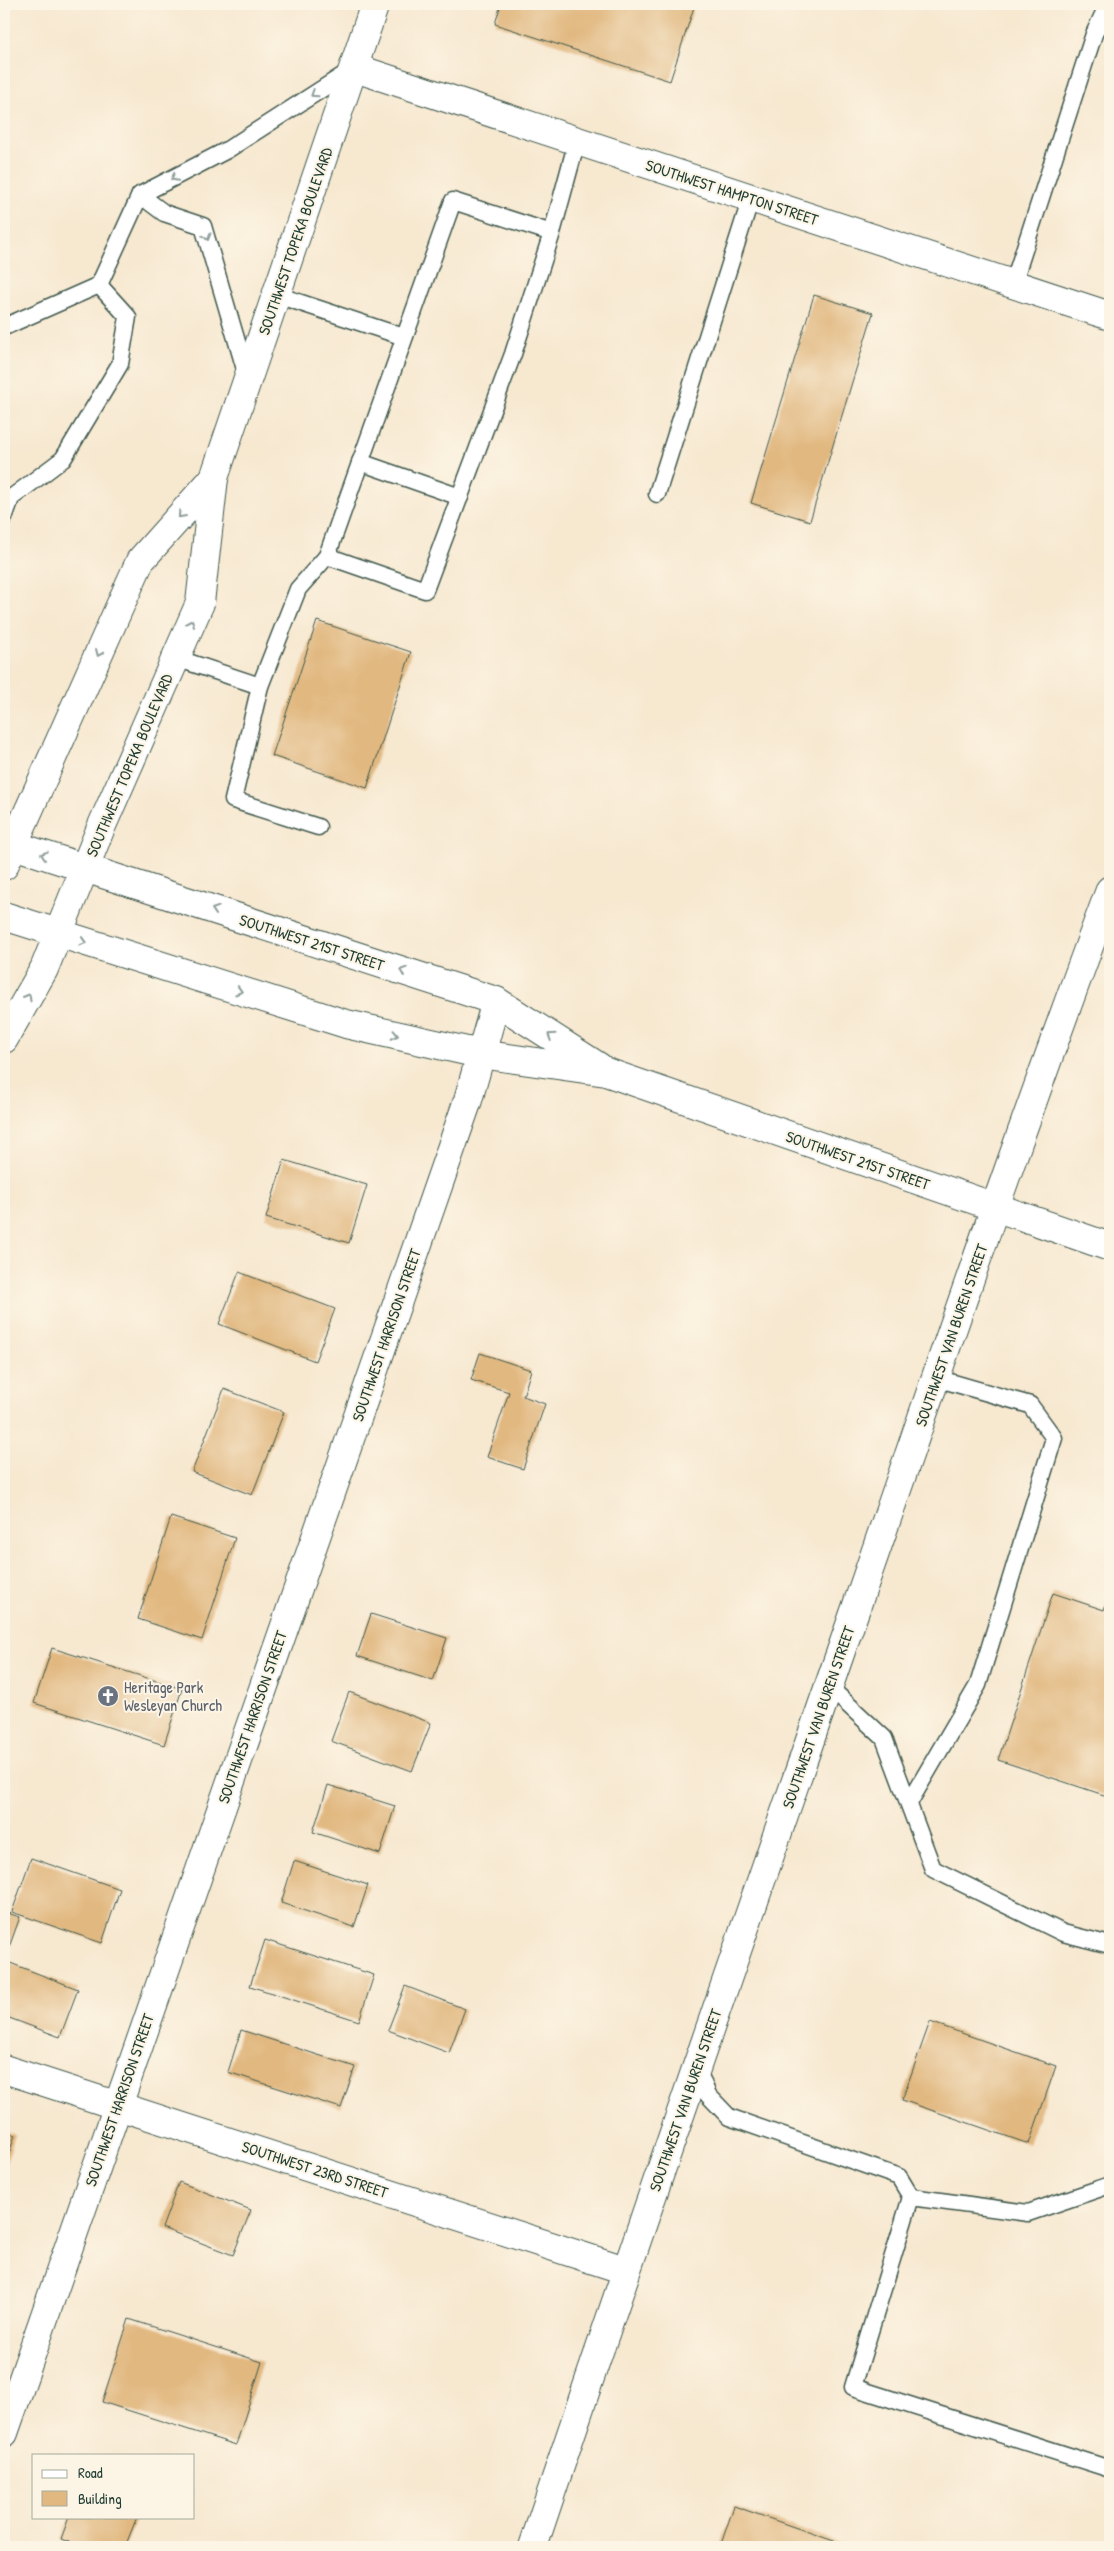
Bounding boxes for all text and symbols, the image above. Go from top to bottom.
one-way arrow [310,88,319,98]
street label: SOUTHWEST TOPEKA BOULEVARD [253,144,338,338]
street label: SOUTHWEST HAMPTON STREET [643,154,822,230]
one-way arrow [170,172,179,182]
one-way arrow [201,233,211,241]
one-way arrow [178,509,187,518]
one-way arrow [185,620,195,628]
one-way arrow [95,648,106,657]
street label: SOUTHWEST TOPEKA BOULEVARD [80,670,178,860]
one-way arrow [40,851,49,861]
one-way arrow [212,906,220,916]
street label: SOUTHWEST 21ST STREET [237,908,388,976]
one-way arrow [79,936,87,946]
one-way arrow [399,967,408,977]
one-way arrow [234,985,242,995]
one-way arrow [22,993,32,1002]
one-way arrow [390,1029,399,1040]
one-way arrow [547,1033,556,1042]
street label: SOUTHWEST 21ST STREET [783,1125,933,1195]
street label: SOUTHWEST VAN BUREN STREET [909,1240,993,1429]
street label: SOUTHWEST HARRISON STREET [346,1245,426,1424]
street label: SOUTHWEST VAN BUREN STREET [776,1622,860,1811]
street label: SOUTHWEST HARRISON STREET [212,1627,292,1806]
place label: Heritage Park Wesleyan Church [124,1676,222,1716]
church icon: Heritage Park Wesleyan Church [96,1684,120,1708]
street label: SOUTHWEST VAN BUREN STREET [643,2005,727,2194]
street label: SOUTHWEST HARRISON STREET [79,2010,159,2189]
street label: SOUTHWEST 23RD STREET [239,2135,391,2203]
legend [32,2454,195,2518]
text: Road [78,2462,103,2483]
text: Building [78,2488,122,2509]

